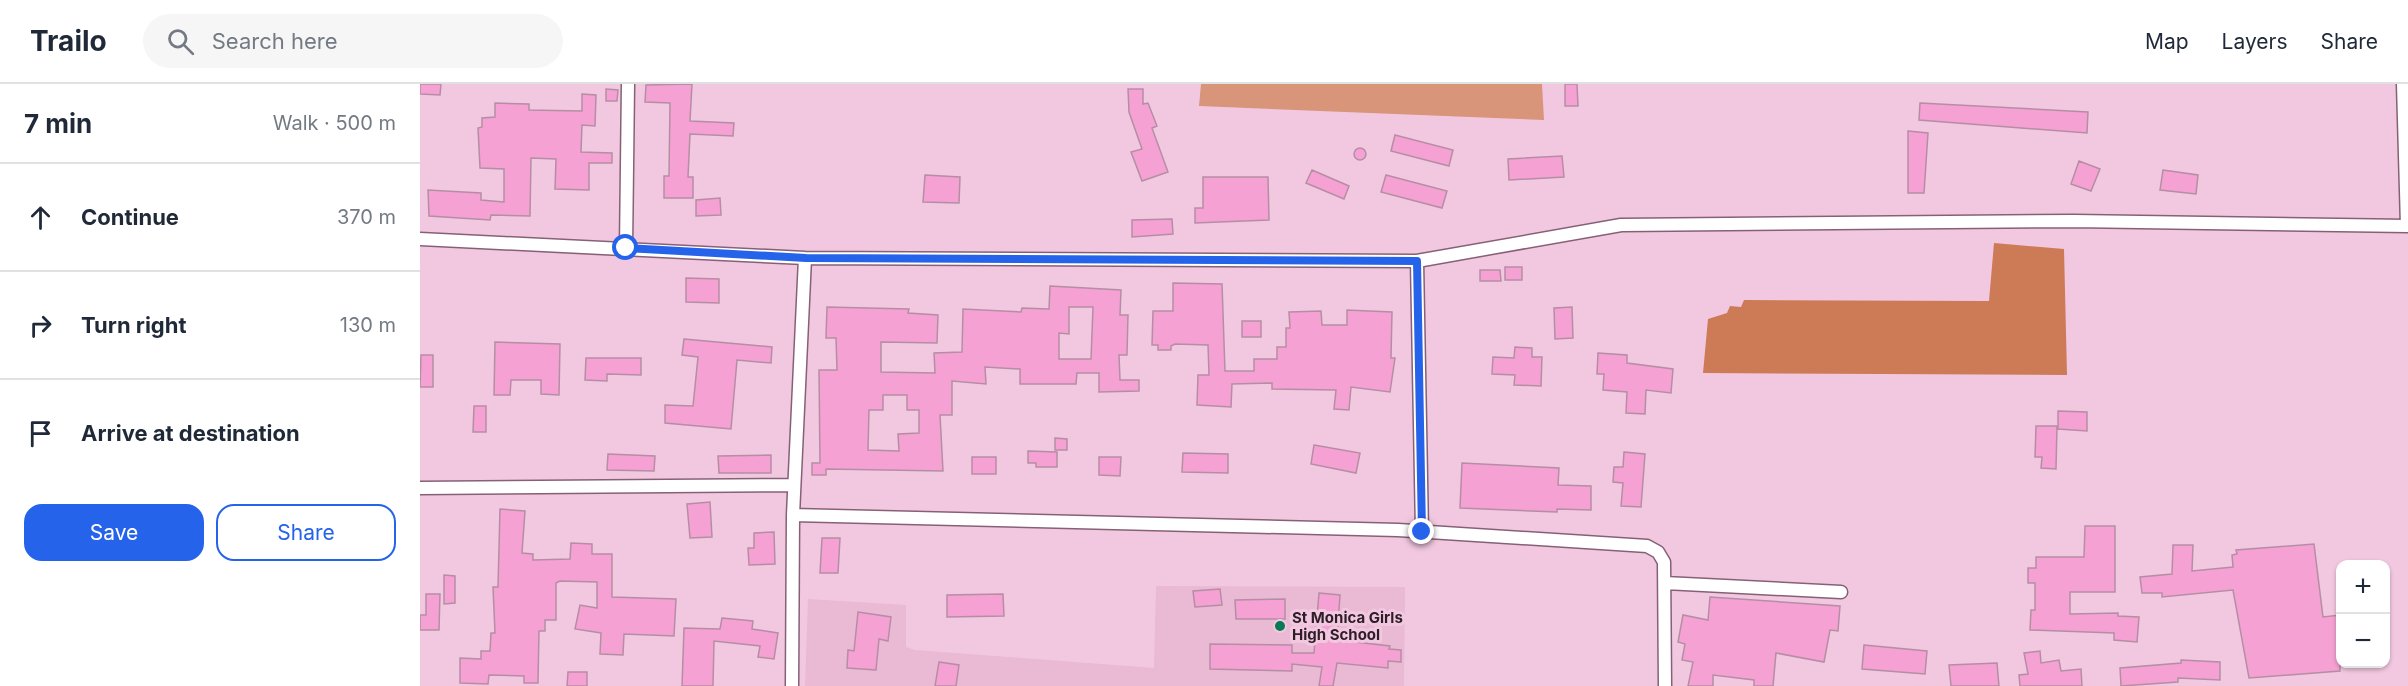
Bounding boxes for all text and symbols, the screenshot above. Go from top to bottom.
search box [143,14,563,68]
text: Trailo [30,24,107,58]
icon: search [164,25,197,58]
text: Search here [212,28,338,54]
text: Map [2145,29,2189,54]
text: Layers [2222,29,2288,54]
text: Share [2321,29,2378,54]
text: 7 min [24,108,92,139]
text: Walk · 500 m [273,111,396,135]
icon: ahead [24,201,57,234]
text: Continue [81,204,179,230]
text: 370 m [337,205,396,229]
route start [612,234,638,260]
icon: right [24,309,57,342]
text: Turn right [81,312,187,338]
text: 130 m [340,313,396,337]
icon: arrive [24,417,57,450]
text: Arrive at destination [81,420,300,446]
button: Save [24,504,204,561]
button: Share [216,504,396,561]
route end [1408,518,1434,544]
map controls [2336,560,2390,668]
button: + [2336,560,2390,614]
place label: St Monica Girls High School [1292,608,1403,644]
button: − [2336,614,2390,668]
marker: St Monica Girls High School [1273,619,1287,633]

